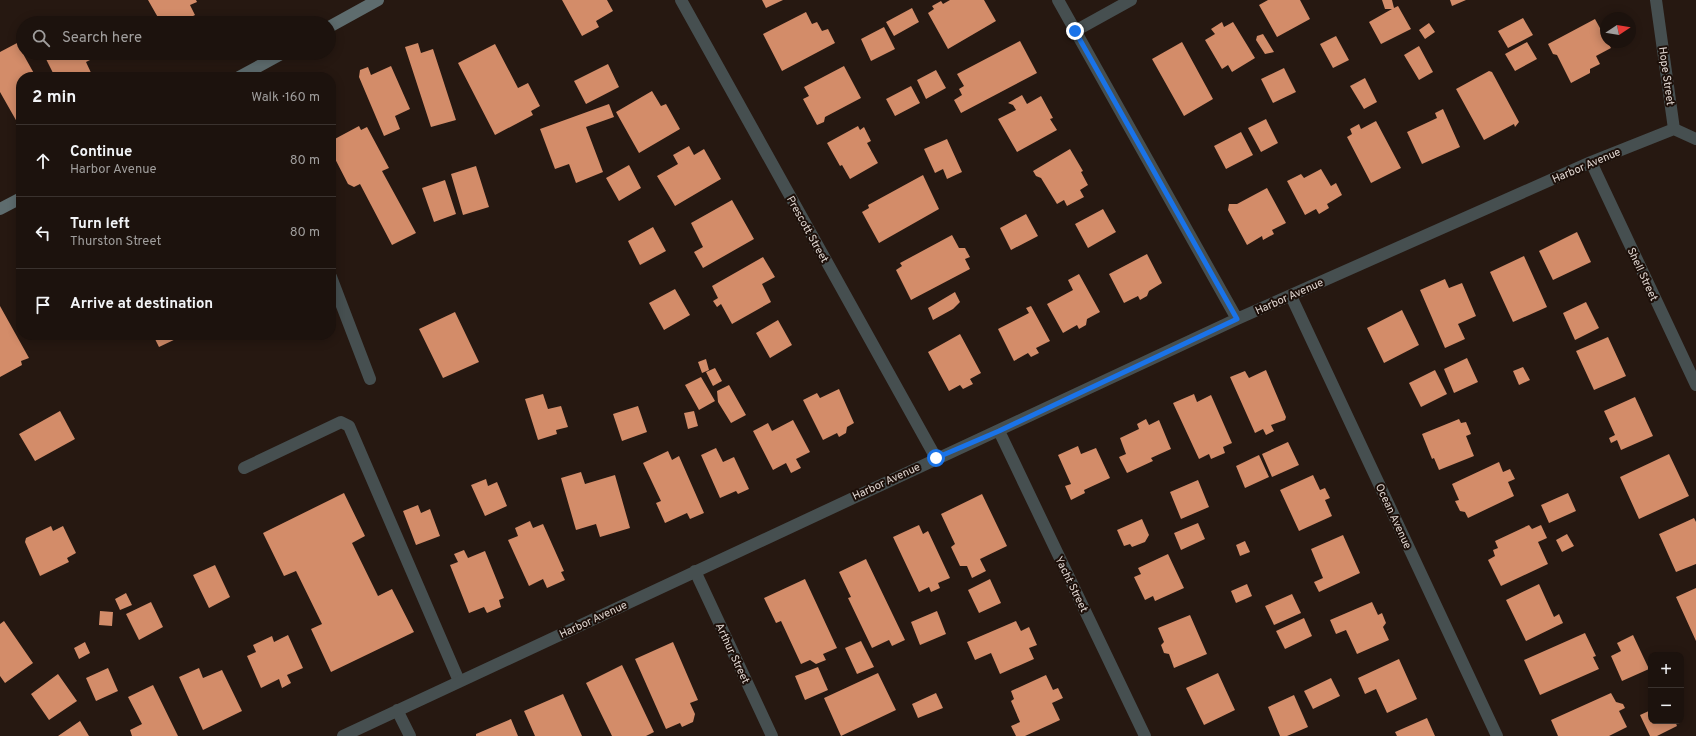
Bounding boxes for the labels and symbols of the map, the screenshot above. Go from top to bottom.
north arrow [1600,12,1636,48]
route end [1066,22,1084,40]
street label: Hope Street [1655,46,1677,106]
street label: Harbor Avenue [1550,145,1623,187]
street label: Prescott Street [783,194,831,265]
street label: Shell Street [1624,245,1661,303]
street label: Harbor Avenue [1253,276,1326,318]
route start [927,449,945,467]
street label: Harbor Avenue [850,460,923,504]
street label: Ocean Avenue [1372,482,1414,551]
street label: Yacht Street [1051,554,1091,615]
street label: Harbor Avenue [557,598,630,642]
street label: Arthur Street [712,621,752,686]

